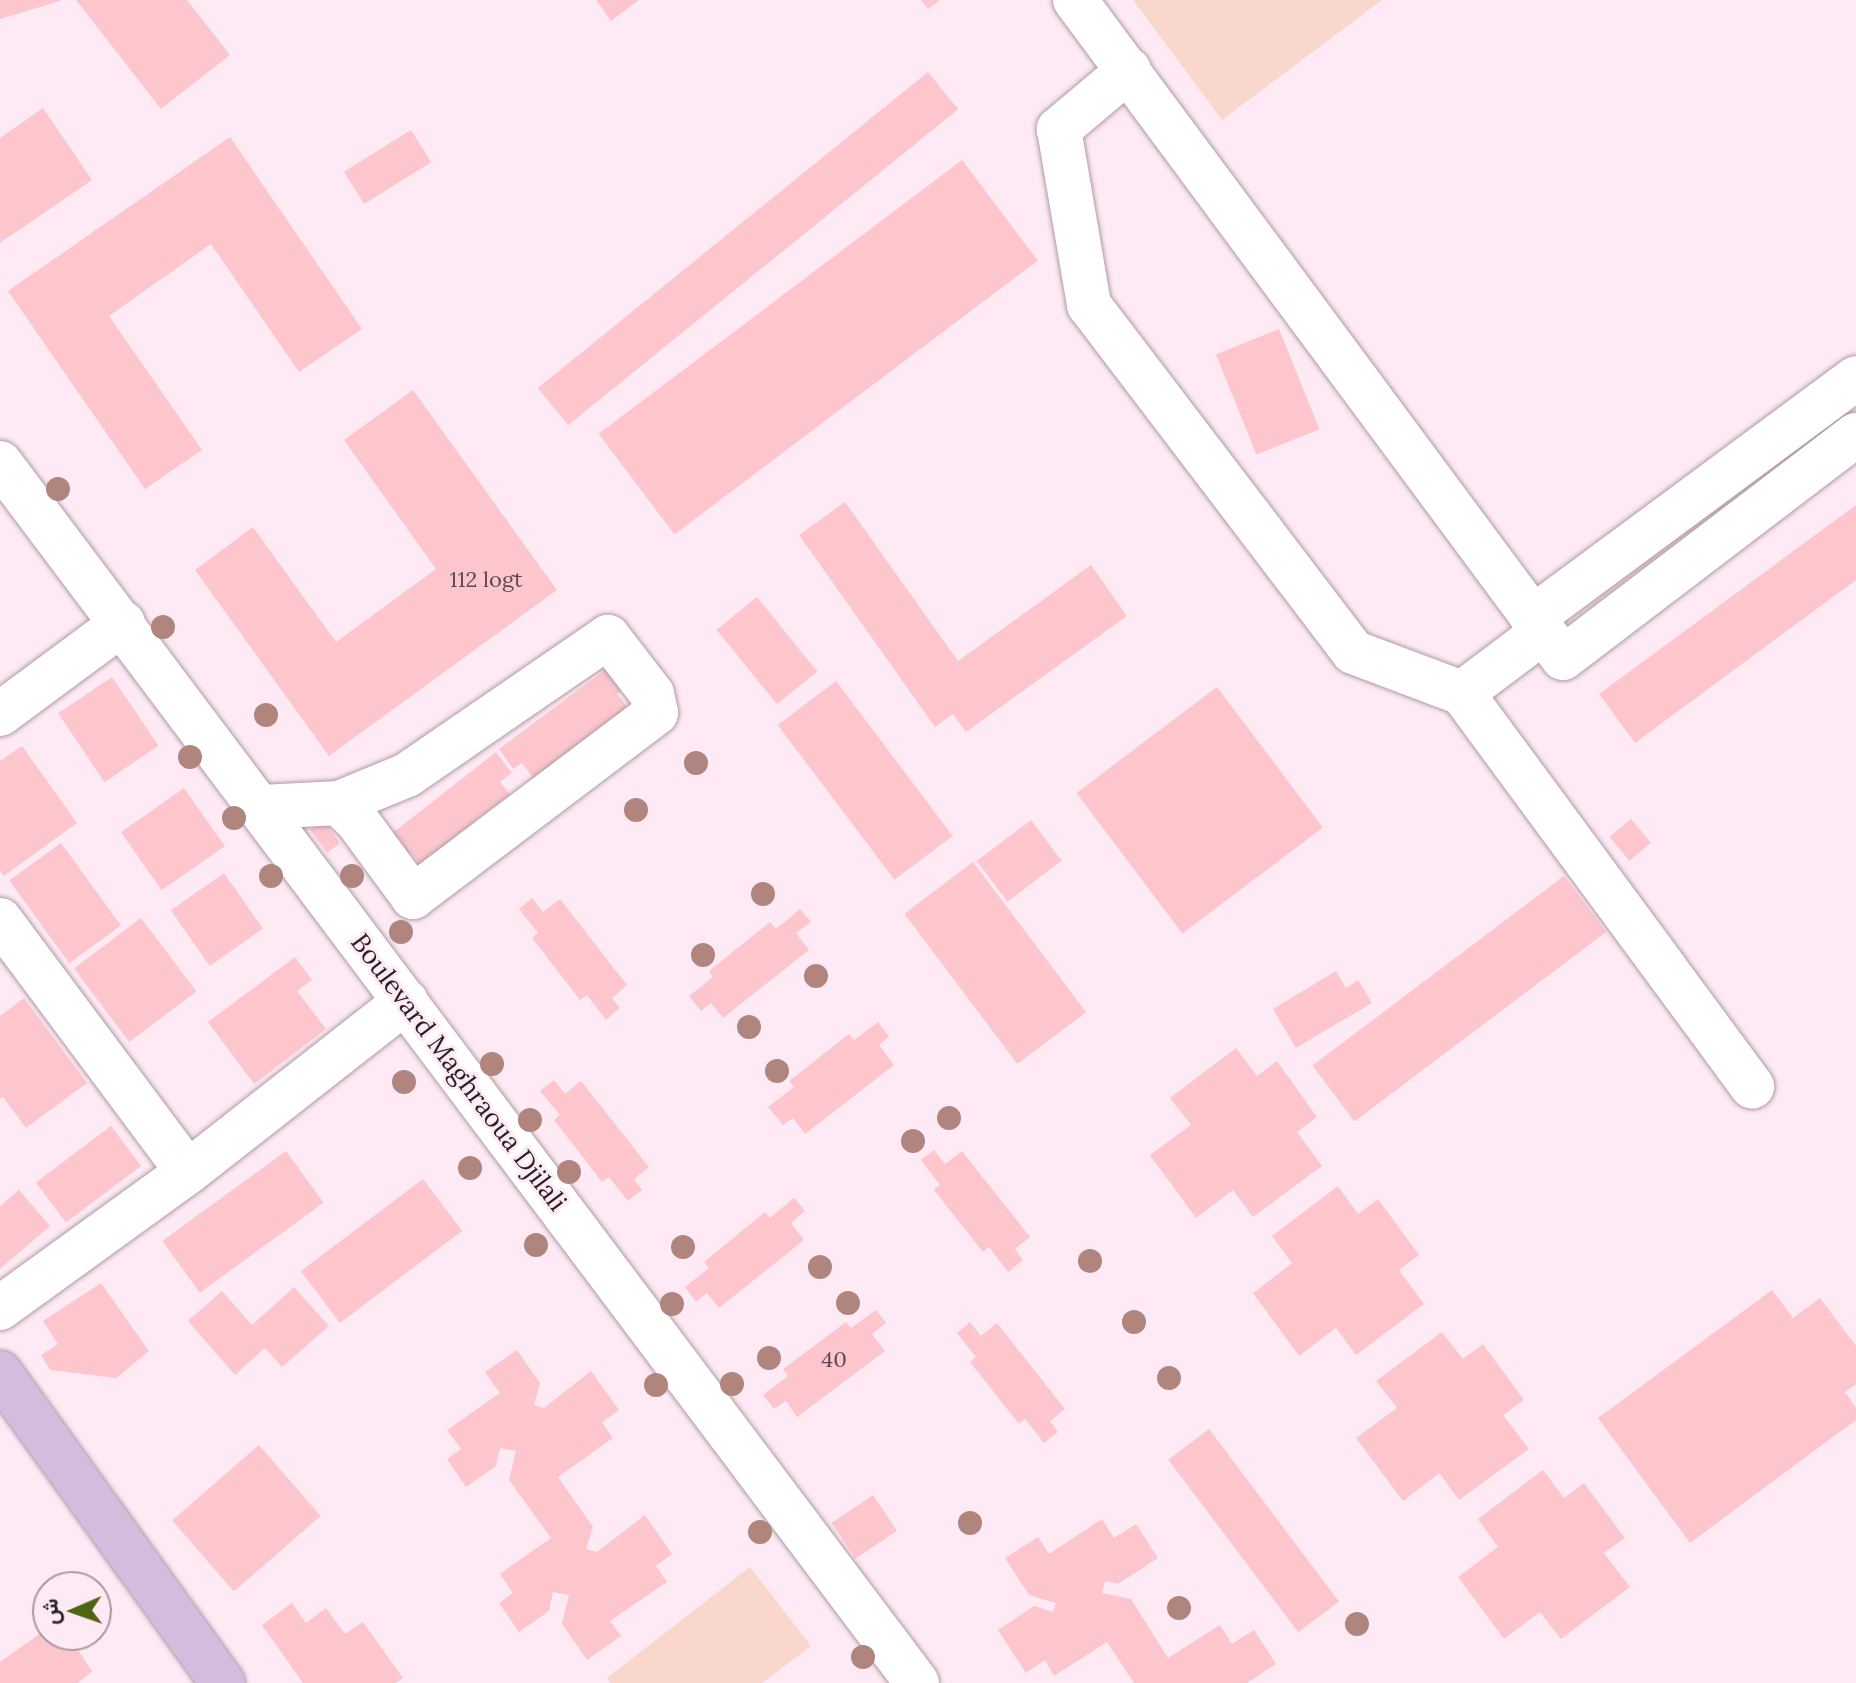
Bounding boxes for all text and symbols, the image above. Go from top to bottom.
house number: 112 logt [449,567,523,593]
street label: Boulevard Maghraoua Djilali [344,927,574,1217]
house number: 40 [821,1347,847,1373]
north arrow [32,1571,112,1651]
text: ش [36,1598,64,1625]

